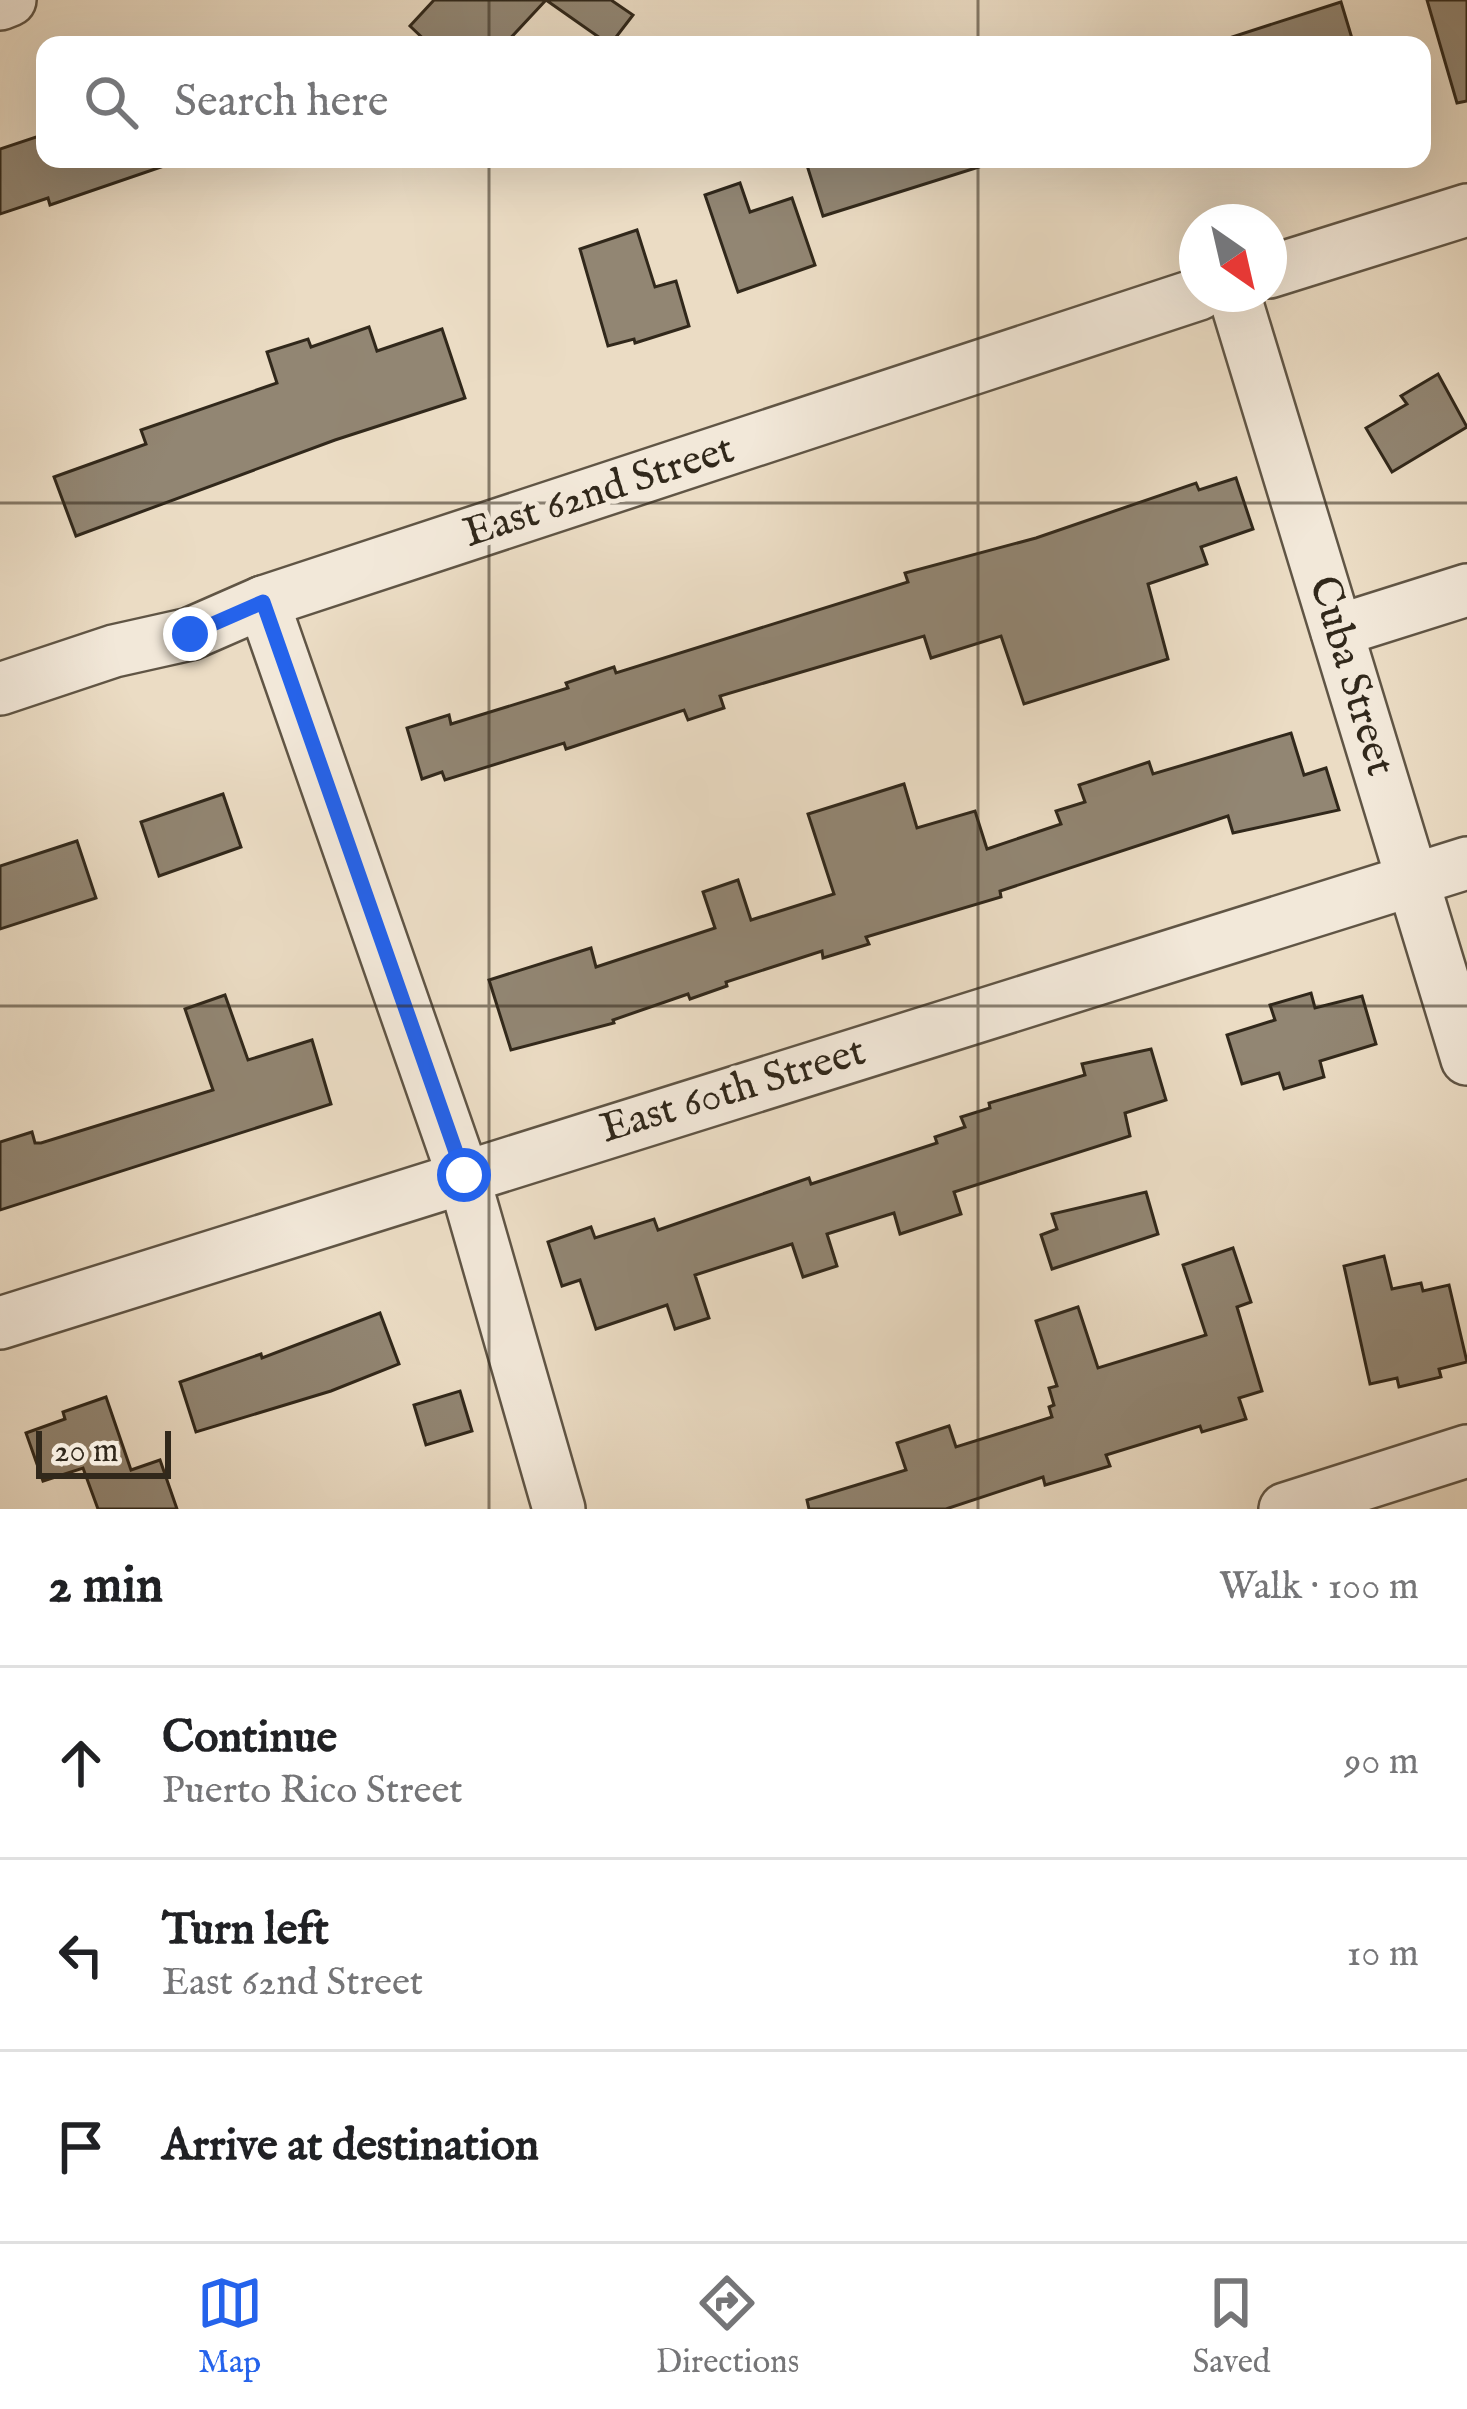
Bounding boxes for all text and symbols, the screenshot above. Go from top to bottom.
search box [36,36,1431,168]
icon: search [78,69,144,135]
text: Search here [174,74,388,131]
north arrow [1179,204,1287,312]
street label: East 62nd Street [457,423,741,561]
street label: Cuba Street [1296,570,1406,782]
route end [163,607,217,661]
street label: East 60th Street [594,1026,872,1156]
route start [437,1148,491,1202]
scale bar [36,1425,171,1478]
text: 20 m [54,1431,118,1473]
text: 2 min [48,1555,163,1620]
text: Walk · 100 m [1219,1563,1419,1612]
text: Continue [162,1710,337,1767]
icon: ahead [48,1730,114,1796]
text: 90 m [1344,1738,1419,1787]
text: Puerto Rico Street [162,1767,463,1816]
text: Turn left [162,1902,329,1959]
icon: left [48,1922,114,1988]
text: 10 m [1347,1930,1419,1979]
text: East 62nd Street [162,1959,423,2008]
icon: arrive [48,2114,114,2180]
text: Arrive at destination [162,2118,539,2175]
tab: Map [197,2270,263,2384]
tab: Directions [656,2270,799,2384]
tab: Saved [1192,2270,1270,2384]

